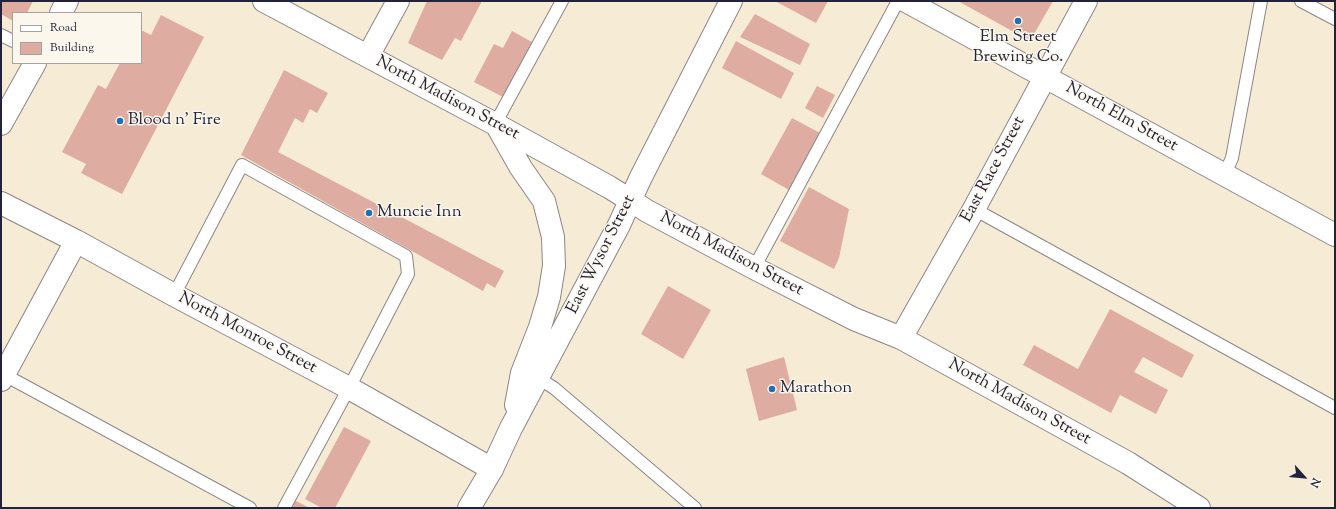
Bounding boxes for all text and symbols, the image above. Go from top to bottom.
legend [12,12,142,64]
marker: Elm Street Brewing Co. [1013,16,1023,26]
text: Road [50,19,77,37]
place label: Elm Street Brewing Co. [973,28,1063,68]
text: Building [50,39,94,57]
street label: North Madison Street [372,53,522,145]
street label: North Elm Street [1061,79,1181,157]
place label: Blood n' Fire [128,111,221,131]
street label: East Race Street [957,113,1031,227]
marker: Blood n' Fire [115,116,125,126]
street label: East Wysor Street [563,192,641,318]
place label: Muncie Inn [377,203,462,223]
marker: Muncie Inn [364,208,374,218]
street label: North Madison Street [656,209,806,301]
street label: North Monroe Street [174,289,320,379]
street label: North Madison Street [944,355,1094,451]
place label: Marathon [780,379,852,399]
marker: Marathon [767,384,777,394]
north arrow [1284,457,1324,497]
text: N [1306,475,1324,490]

